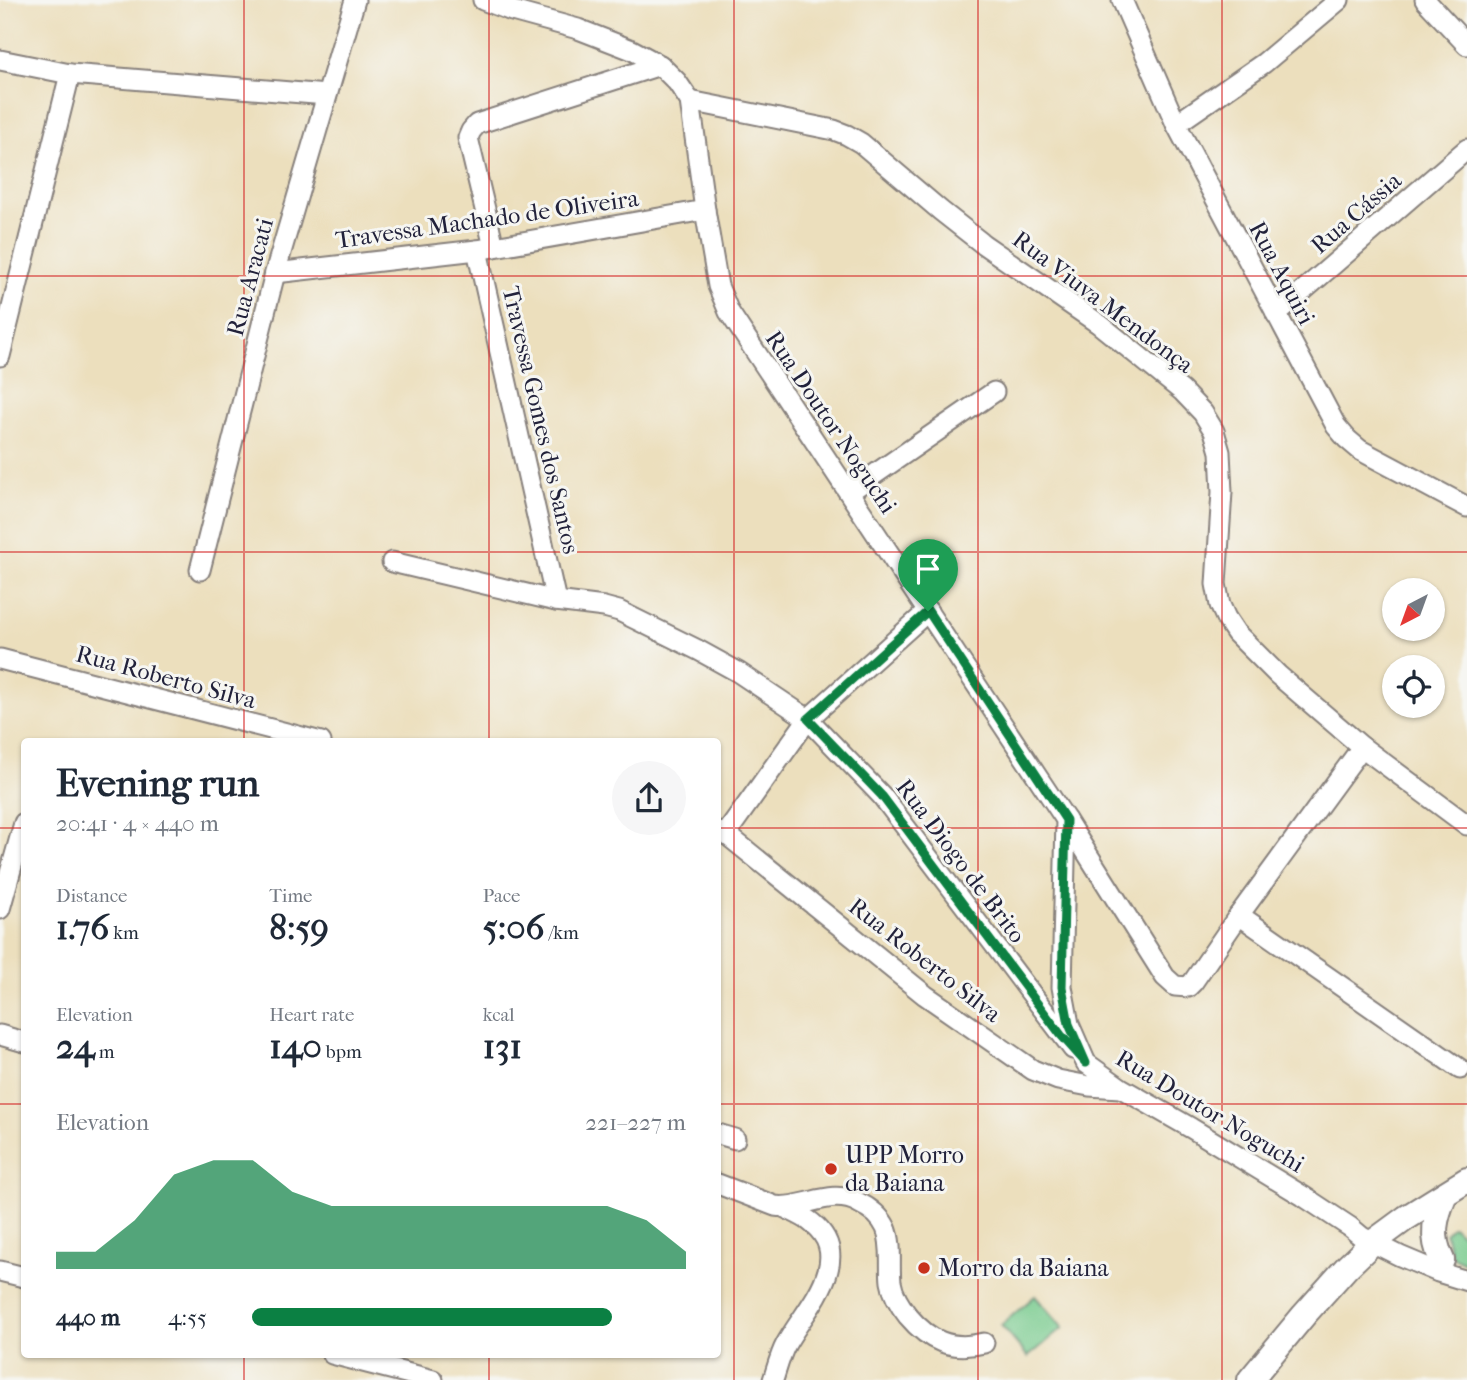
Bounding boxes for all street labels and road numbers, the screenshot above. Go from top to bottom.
street label: Rua Cássia [1305,166,1407,260]
street label: Travessa Machado de Oliveira [334,184,641,254]
street label: Rua Aracati [221,215,279,339]
street label: Rua Aquiri [1243,217,1321,329]
street label: Rua Viuva Mendonça [1007,225,1199,380]
street label: Travessa Gomes dos Santos [497,284,585,557]
street label: Rua Doutor Noguchi [759,325,903,519]
street label: Rua Roberto Silva [73,639,260,715]
street label: Rua Diogo de Brito [890,774,1032,948]
street label: Rua Roberto Silva [843,892,1007,1029]
street label: Rua Doutor Noguchi [1111,1044,1309,1178]

